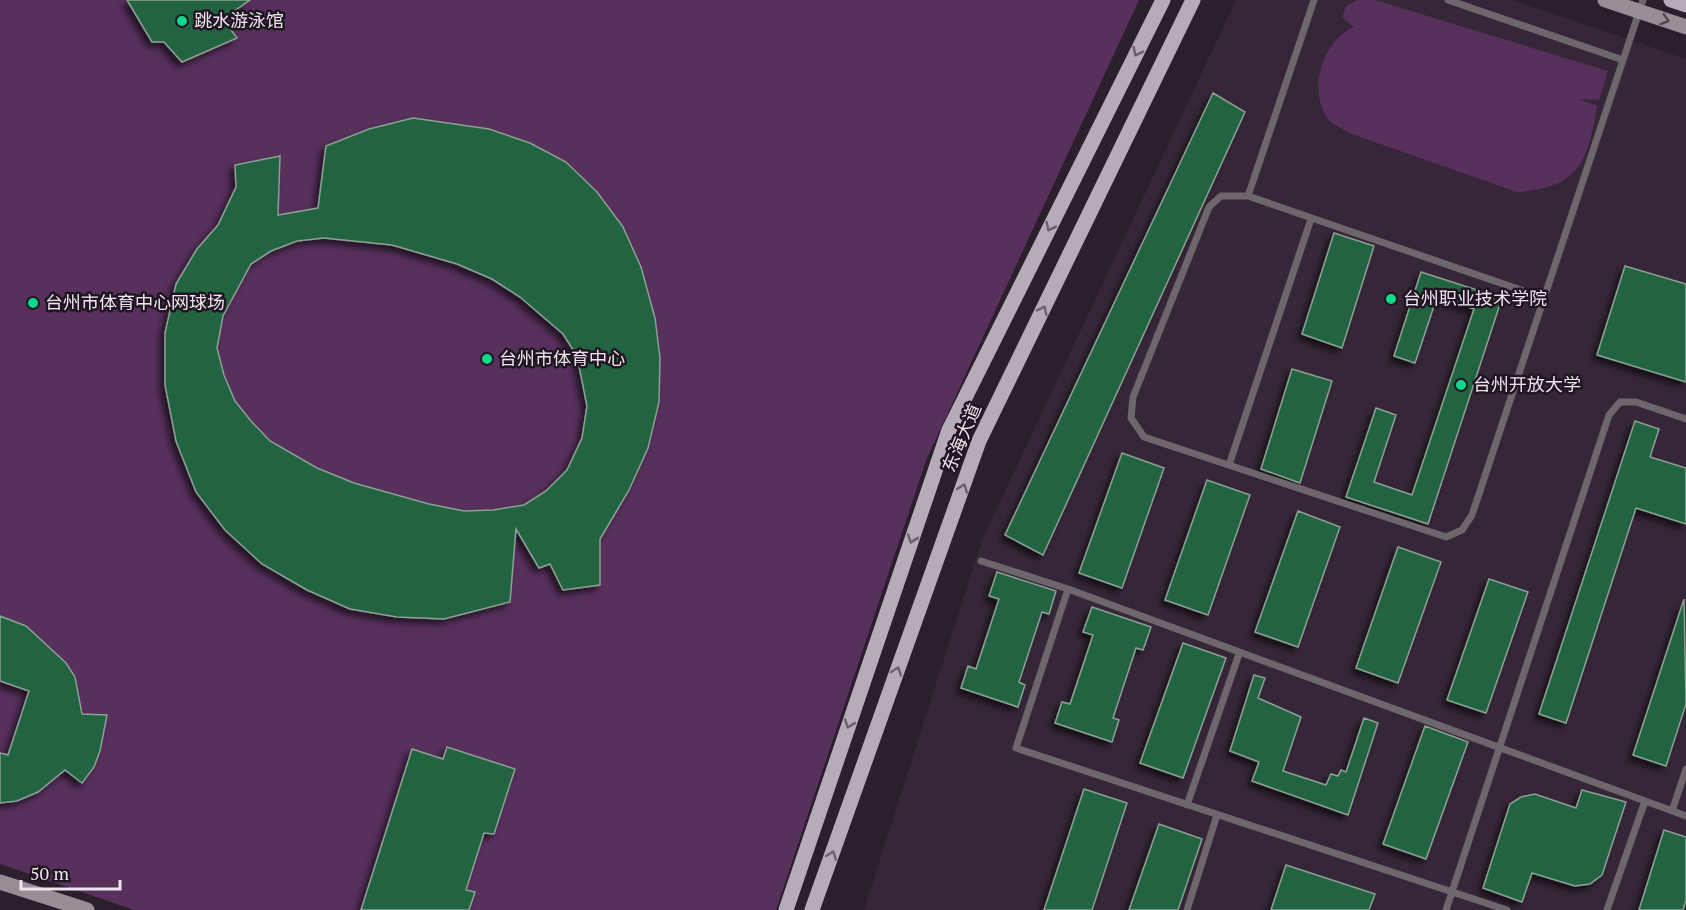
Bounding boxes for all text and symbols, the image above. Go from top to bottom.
place label: 跳水游泳馆 [194,8,284,32]
one-way arrow [1660,13,1670,25]
marker: 跳水游泳馆 [175,14,189,28]
one-way arrow [1132,46,1144,57]
one-way arrow [1046,221,1057,231]
place label: 台州职业技术学院 [1403,286,1547,310]
place label: 台州市体育中心网球场 [45,290,225,314]
marker: 台州职业技术学院 [1384,292,1398,306]
marker: 台州市体育中心网球场 [26,296,40,310]
one-way arrow [1036,306,1048,317]
place label: 台州市体育中心 [499,346,625,370]
marker: 台州市体育中心 [480,352,494,366]
place label: 台州开放大学 [1473,372,1581,396]
marker: 台州开放大学 [1454,378,1468,392]
street label: 东海大道 [936,400,986,475]
one-way arrow [955,483,968,493]
one-way arrow [906,533,919,544]
one-way arrow [890,666,903,677]
one-way arrow [844,718,856,729]
one-way arrow [824,850,837,861]
scale bar [21,853,120,891]
text: 50 m [30,861,70,885]

